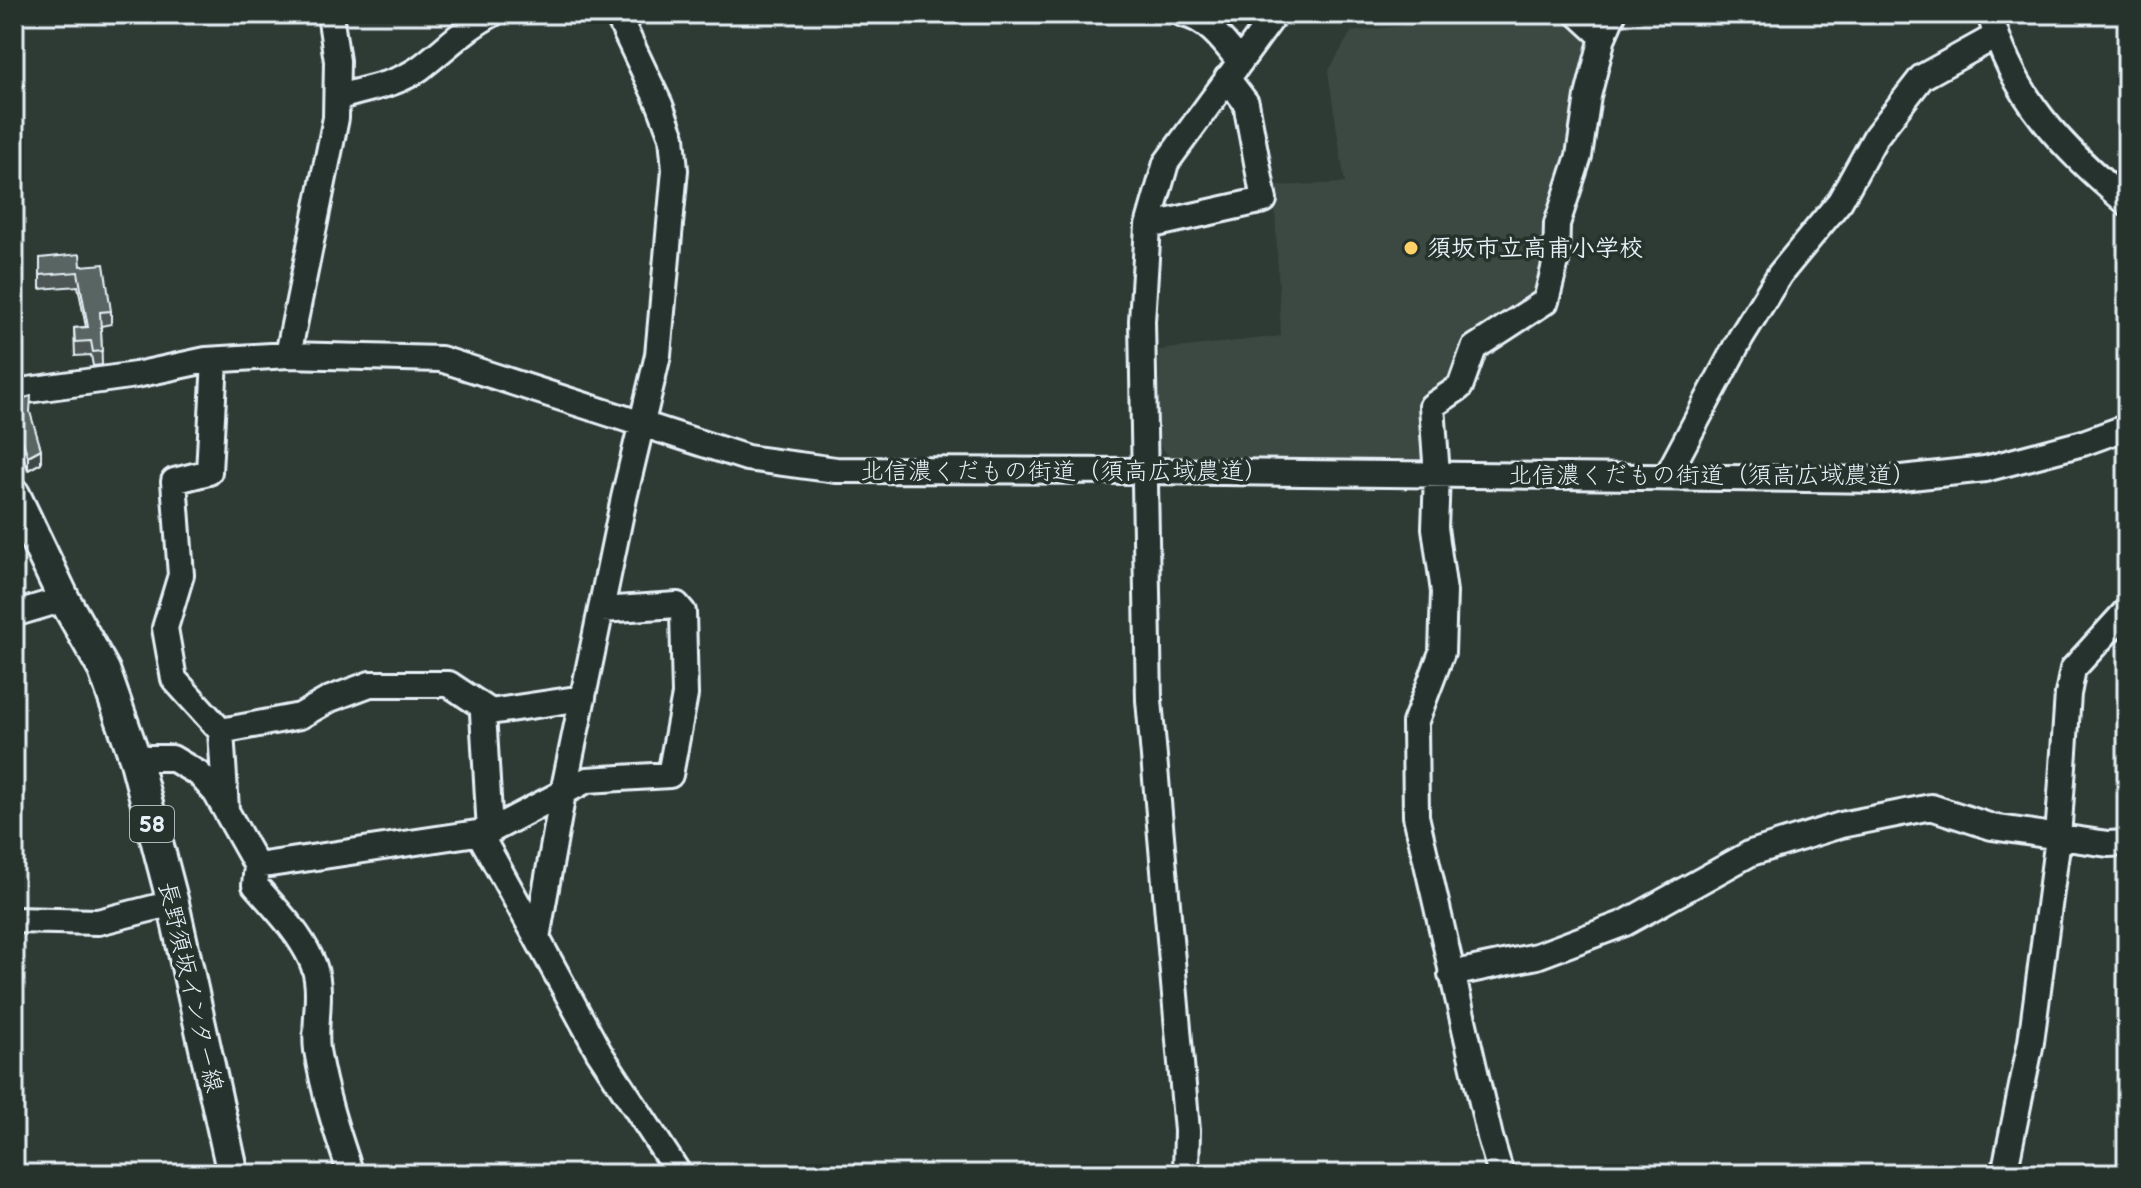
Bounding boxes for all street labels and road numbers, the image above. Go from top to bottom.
street label: 北信濃くだもの街道（須高広域農道） [860,457,1268,486]
street label: 北信濃くだもの街道（須高広域農道） [1508,461,1916,490]
road number: 58 [130,806,174,842]
street label: 長野須坂インター線 [152,879,229,1095]

